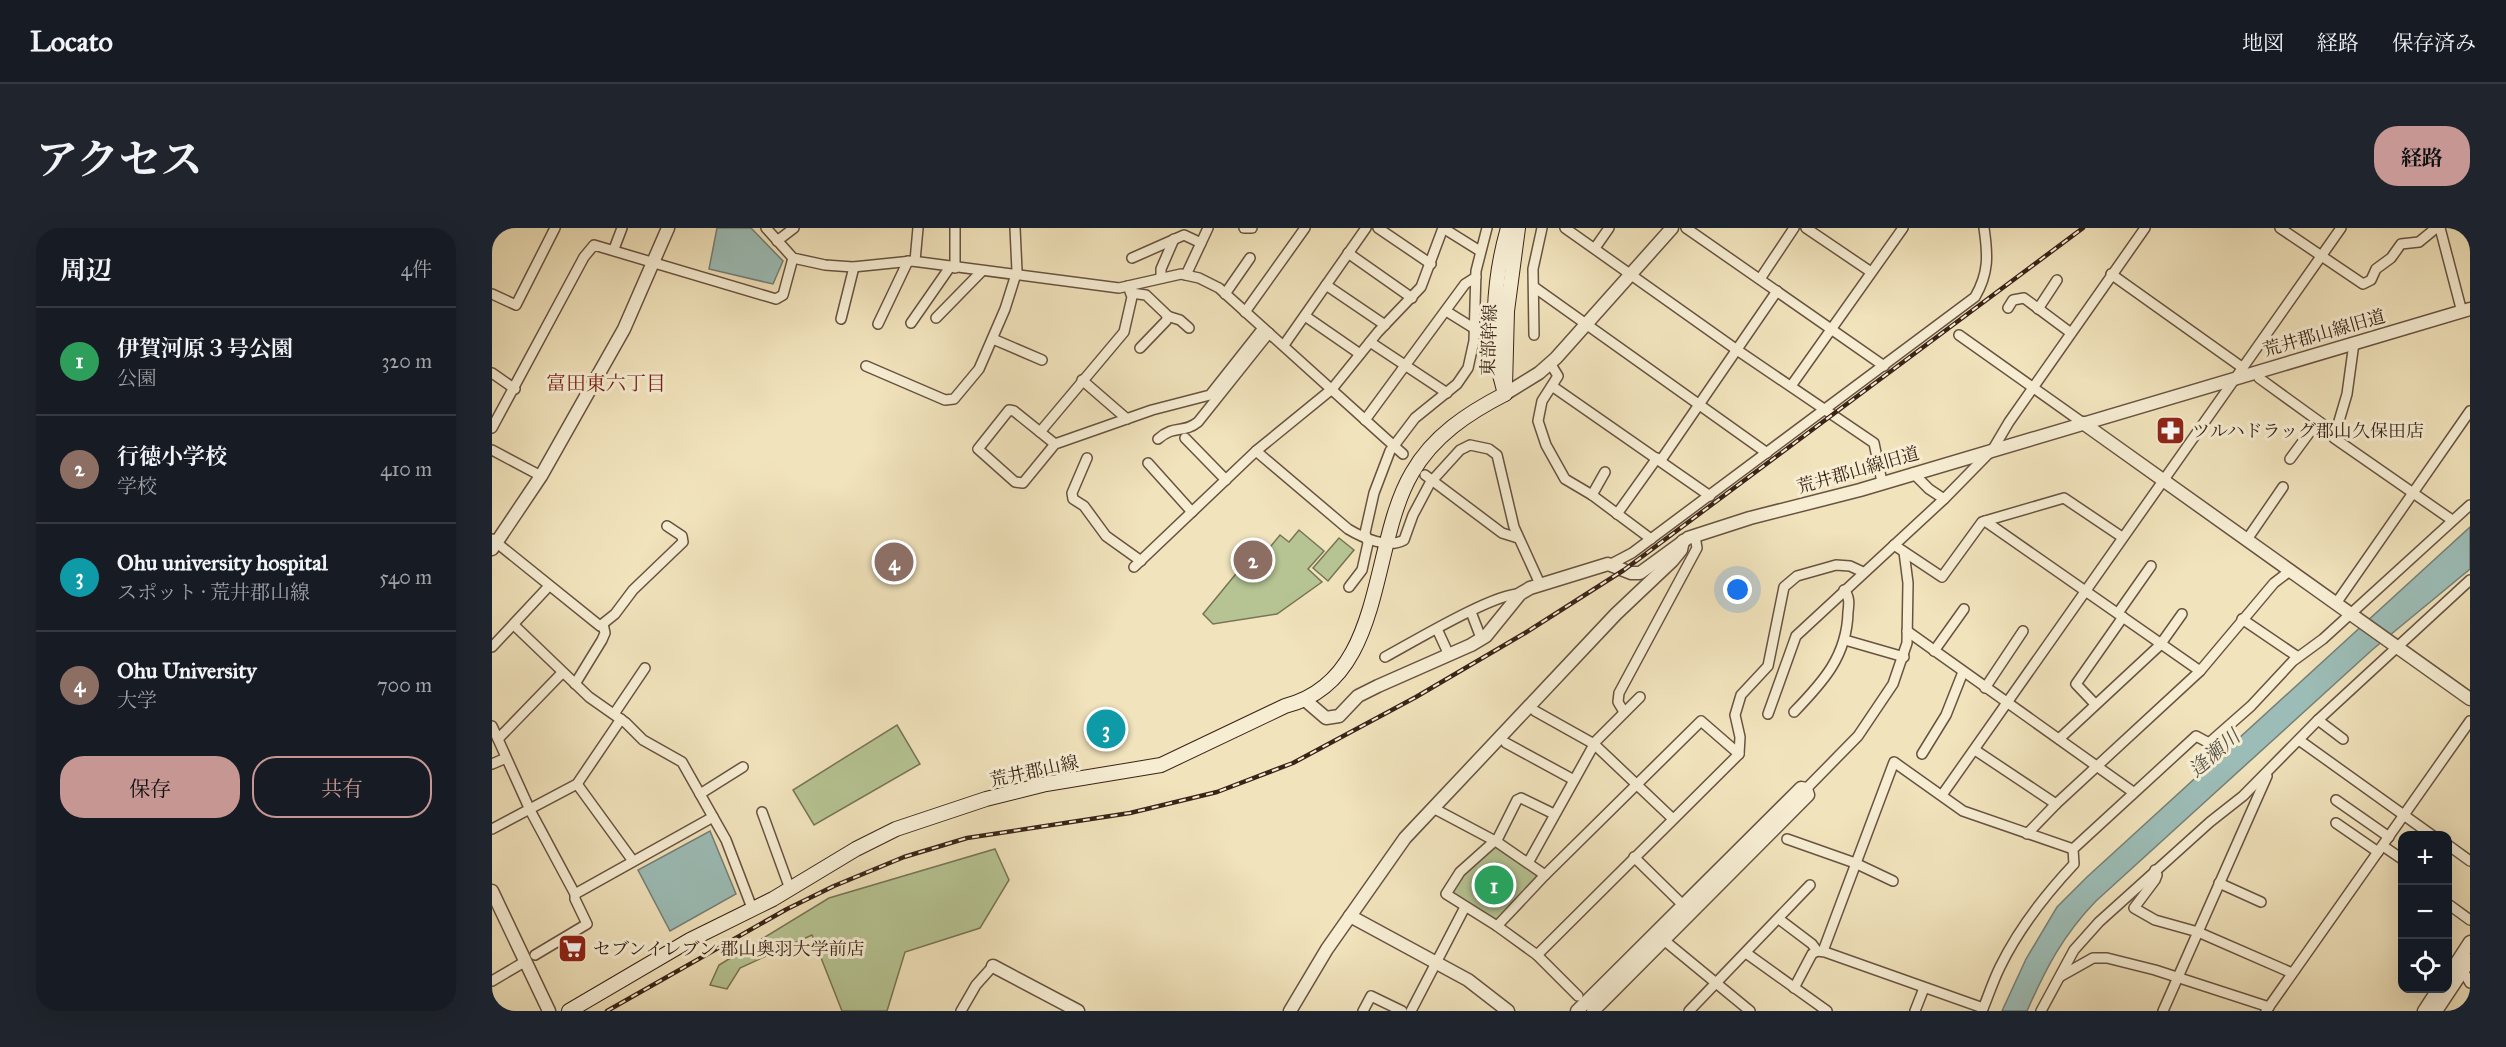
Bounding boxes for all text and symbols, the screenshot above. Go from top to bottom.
text: Locato [30,24,113,59]
text: 地図 [2242,30,2284,56]
text: 経路 [2317,30,2359,56]
text: 保存済み [2392,30,2476,56]
button: 経路 [2374,126,2470,186]
text: アクセス [36,134,203,186]
text: 周辺 [60,254,112,286]
text: 4件 [401,257,432,281]
street label: 東部幹線 [1477,304,1501,376]
street label: 荒井郡山線旧道 [2260,305,2388,361]
text: 伊賀河原３号公園 [117,335,293,362]
text: 1 [76,349,83,373]
text: 320 m [381,349,432,373]
text: 公園 [117,366,157,390]
district label: 富田東六丁目 [546,371,666,395]
pharmacy icon: ツルハドラッグ郡山久保田店 [2155,415,2187,447]
place label: ツルハドラッグ郡山久保田店 [2192,420,2424,442]
street label: 荒井郡山線旧道 [1794,442,1922,498]
text: 行徳小学校 [117,443,227,470]
text: 2 [75,457,84,481]
text: 410 m [380,457,432,481]
text: 学校 [117,474,157,498]
pin: 2 [1234,538,1272,582]
pin: 4 [874,540,914,584]
text: Ohu university hospital [117,549,328,576]
text: 3 [76,565,84,589]
text: 540 m [379,565,432,589]
your location [1723,575,1752,604]
text: スポット · 荒井郡山線 [117,580,310,604]
text: Ohu University [117,657,257,684]
text: 4 [74,673,85,697]
text: 700 m [377,673,432,697]
text: 大学 [117,688,157,712]
pin: 3 [1086,706,1126,752]
water label: 逢瀬川 [2183,723,2246,782]
street label: 荒井郡山線 [988,751,1080,791]
button: 保存 [60,756,240,818]
button: 共有 [252,756,432,818]
map controls [2398,831,2452,993]
button: + [2398,831,2452,885]
pin: 1 [1474,862,1514,908]
button: − [2398,885,2452,939]
supermarket icon: セブンイレブン 郡山奥羽大学前店 [556,933,588,965]
place label: セブンイレブン 郡山奥羽大学前店 [593,938,865,960]
button: locate [2398,939,2452,993]

